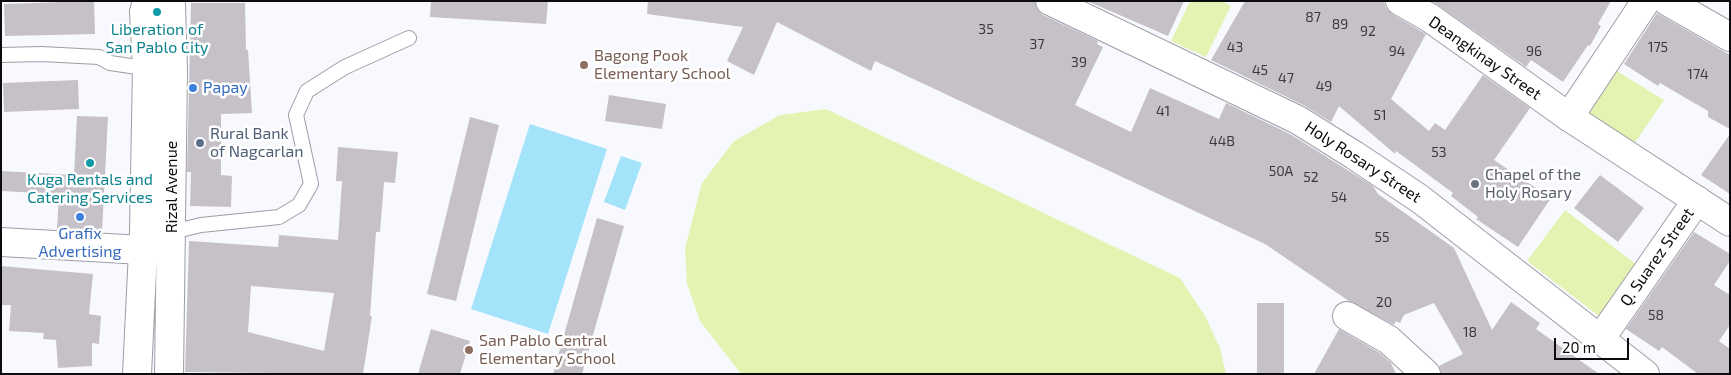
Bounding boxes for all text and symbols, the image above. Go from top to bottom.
marker: Liberation of San Pablo City [151,6,163,18]
house number: 87 [1305,9,1321,25]
street label: Deangkinay Street [1425,12,1545,104]
house number: 89 [1332,16,1348,32]
place label: Liberation of San Pablo City [106,20,208,58]
house number: 35 [978,21,994,37]
house number: 92 [1360,23,1376,39]
house number: 37 [1030,36,1044,52]
house number: 43 [1227,39,1243,55]
house number: 175 [1648,39,1668,55]
house number: 94 [1389,43,1405,59]
house number: 96 [1526,43,1542,59]
place label: Bagong Pook Elementary School [594,46,731,84]
house number: 39 [1071,54,1087,70]
marker: Bagong Pook Elementary School [578,59,590,71]
house number: 45 [1252,62,1268,78]
house number: 174 [1687,66,1709,82]
house number: 47 [1278,70,1294,86]
place label: Papay [203,78,248,98]
house number: 49 [1316,78,1332,94]
marker: Papay [187,82,199,94]
house number: 41 [1156,103,1170,119]
house number: 51 [1373,107,1387,123]
street label: Holy Rosary Street [1301,117,1425,207]
place label: Rural Bank of Nagcarlan [210,124,304,162]
house number: 44B [1209,133,1235,149]
marker: Rural Bank of Nagcarlan [194,137,206,149]
street label: Rizal Avenue [162,141,182,233]
house number: 53 [1431,144,1447,160]
marker: Kuga Rentals and Catering Services [84,157,96,169]
house number: 50A [1269,163,1293,179]
place label: Chapel of the Holy Rosary [1485,165,1581,203]
house number: 52 [1303,169,1319,185]
place label: Kuga Rentals and Catering Services [27,170,153,208]
marker: Chapel of the Holy Rosary [1469,178,1481,190]
house number: 54 [1331,189,1347,205]
street label: Q. Suarez Street [1616,204,1698,310]
marker: Grafix Advertising [74,211,86,223]
place label: Grafix Advertising [39,224,121,262]
house number: 55 [1374,229,1390,245]
house number: 20 [1376,294,1392,310]
house number: 58 [1648,307,1664,323]
house number: 18 [1463,324,1477,340]
scale bar [1556,328,1631,360]
place label: San Pablo Central Elementary School [479,331,616,369]
text: 20 m [1562,338,1596,356]
marker: San Pablo Central Elementary School [463,344,475,356]

